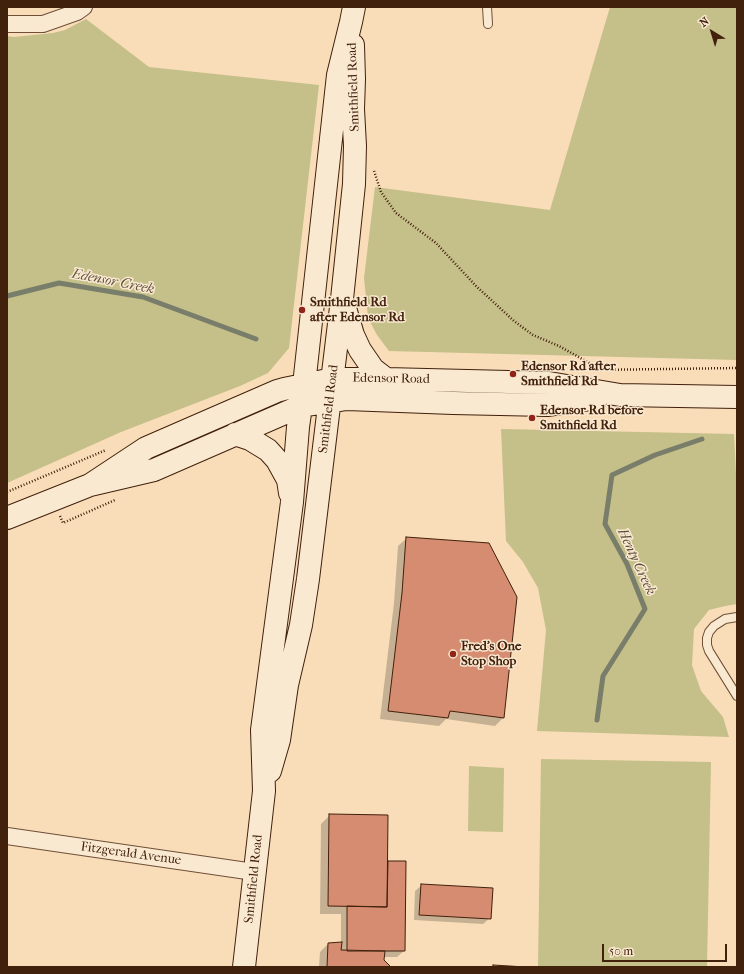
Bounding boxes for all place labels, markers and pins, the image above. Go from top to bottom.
place label: Smithfield Rd after Edensor Rd [310,295,405,326]
marker: Smithfield Rd after Edensor Rd [297,305,307,315]
place label: Edensor Rd after Smithfield Rd [521,359,616,390]
marker: Edensor Rd after Smithfield Rd [508,369,518,379]
place label: Edensor Rd before Smithfield Rd [540,403,643,434]
marker: Edensor Rd before Smithfield Rd [527,413,537,423]
place label: Fred's One Stop Shop [461,639,521,670]
marker: Fred's One Stop Shop [448,649,458,659]

